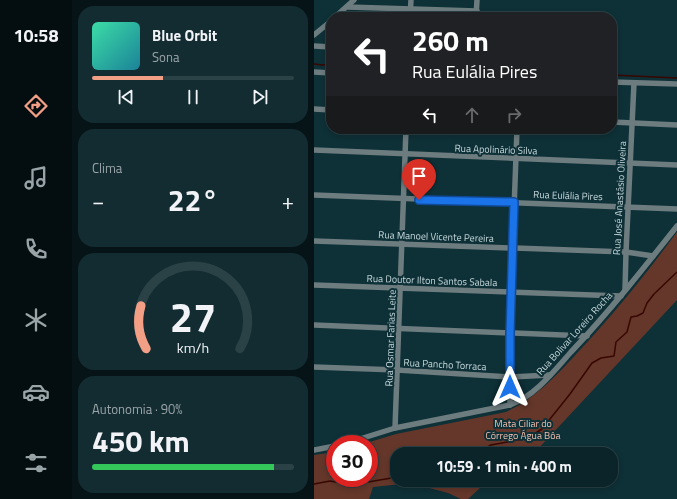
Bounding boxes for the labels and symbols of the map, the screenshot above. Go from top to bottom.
street label: Rua Apolinário Silva [454,141,538,158]
street label: Rua José Anastásio Oliveira [609,141,630,255]
pin [402,159,436,200]
street label: Rua Eulália Pires [533,187,603,204]
street label: Rua Manoel Vicente Pereira [378,227,494,246]
street label: Rua Doutor Ilton Santos Sabala [366,271,498,290]
street label: Rua Bolivar Loreiro Rocha [533,288,616,378]
street label: Rua Osmar Farias Leite [381,289,400,387]
street label: Rua Pancho Torraca [403,355,487,374]
position arrow [489,366,531,408]
park label: Mata Ciliar do Córrego Água Bôa [485,416,561,443]
speed limit sign: 30 [326,435,378,487]

